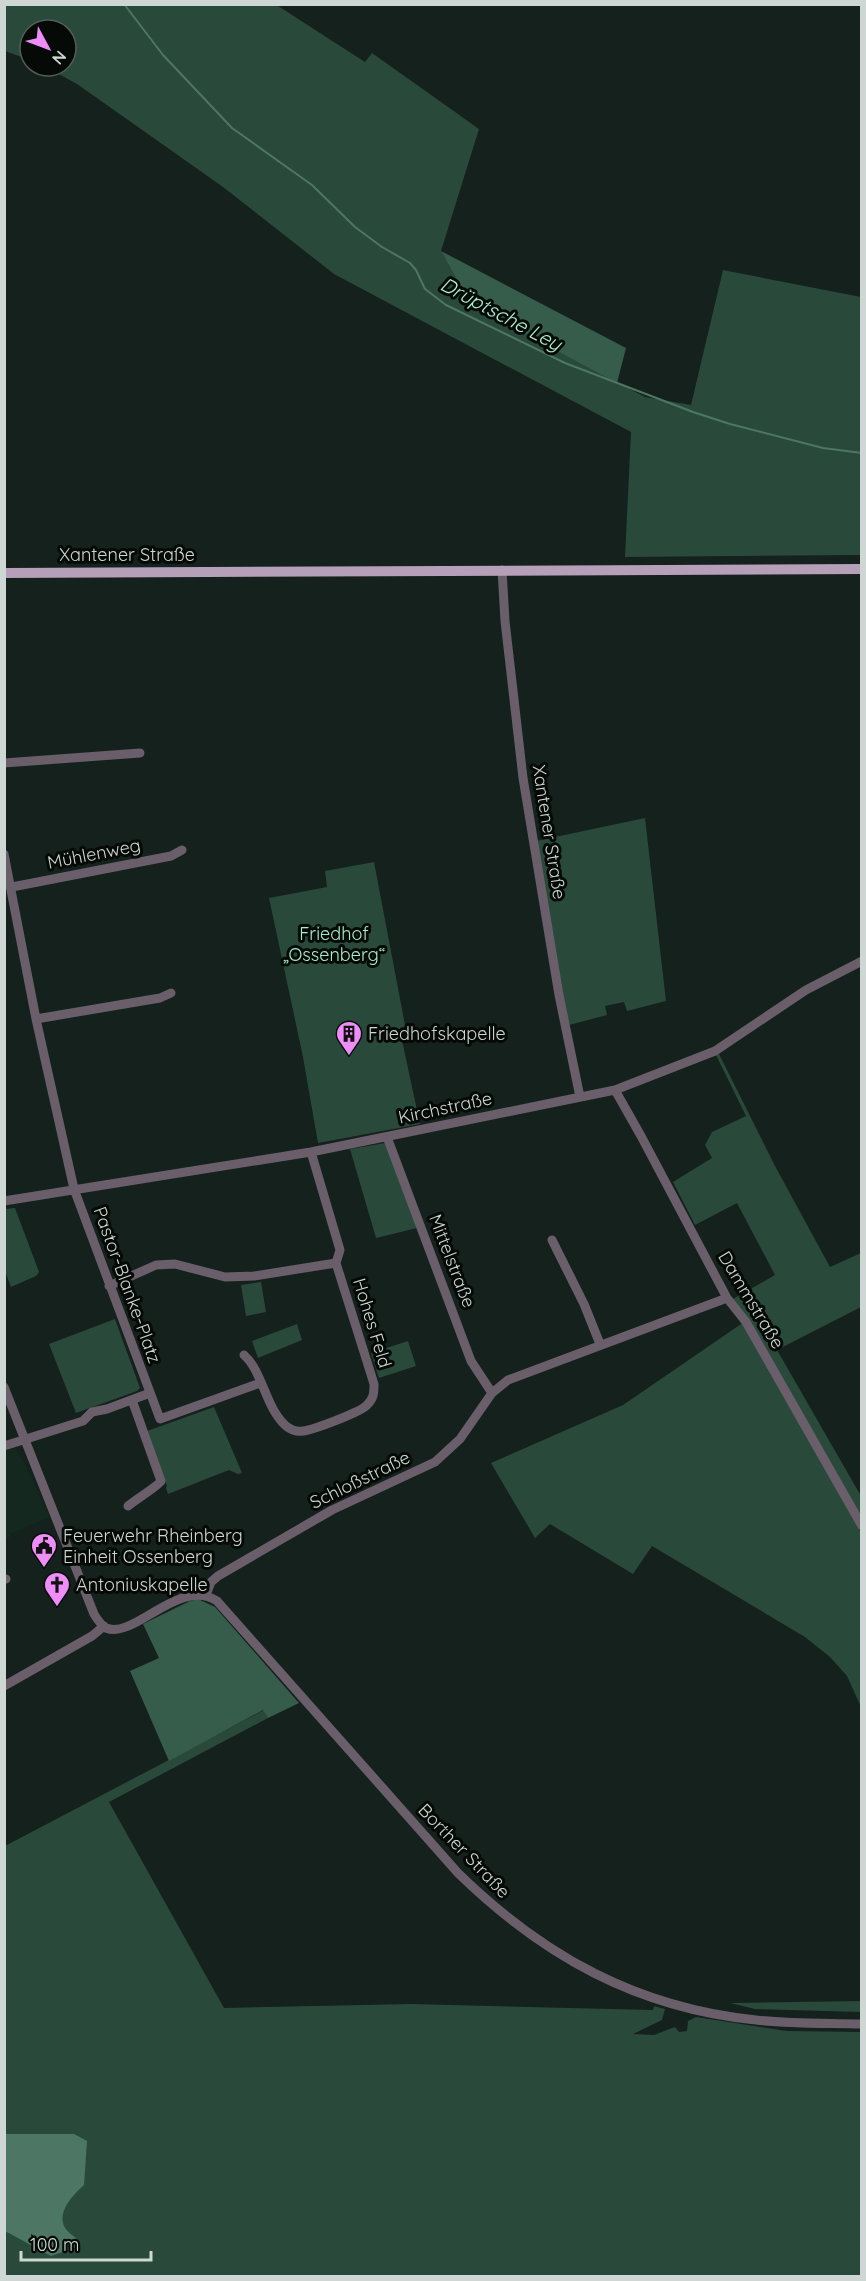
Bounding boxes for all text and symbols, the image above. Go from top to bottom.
north arrow [18,18,78,78]
text: N [48,47,71,69]
water label: Drüptsche Ley [436,271,568,357]
street label: Xantener Straße [59,543,195,566]
street label: Xantener Straße [528,763,571,901]
street label: Mühlenweg [45,833,143,874]
park label: Friedhof „Ossenberg“ [283,922,385,966]
building icon: Friedhofskapelle [334,1019,364,1057]
place label: Friedhofskapelle [368,1022,506,1045]
street label: Kirchstraße [396,1086,494,1129]
street label: Pastor-Blanke-Platz [88,1203,166,1366]
street label: Mittelstraße [424,1211,481,1311]
street label: Dammstraße [713,1247,790,1353]
street label: Hohes Feld [348,1275,397,1370]
street label: Schloßstraße [306,1445,414,1514]
place label: Feuerwehr Rheinberg Einheit Ossenberg [63,1524,243,1568]
public building icon: Feuerwehr Rheinberg Einheit Ossenberg [29,1531,59,1569]
church icon: Antoniuskapelle [42,1570,72,1608]
place label: Antoniuskapelle [76,1573,208,1596]
street label: Borther Straße [413,1799,515,1903]
scale bar [21,2224,152,2262]
text: 100 m [30,2233,79,2256]

